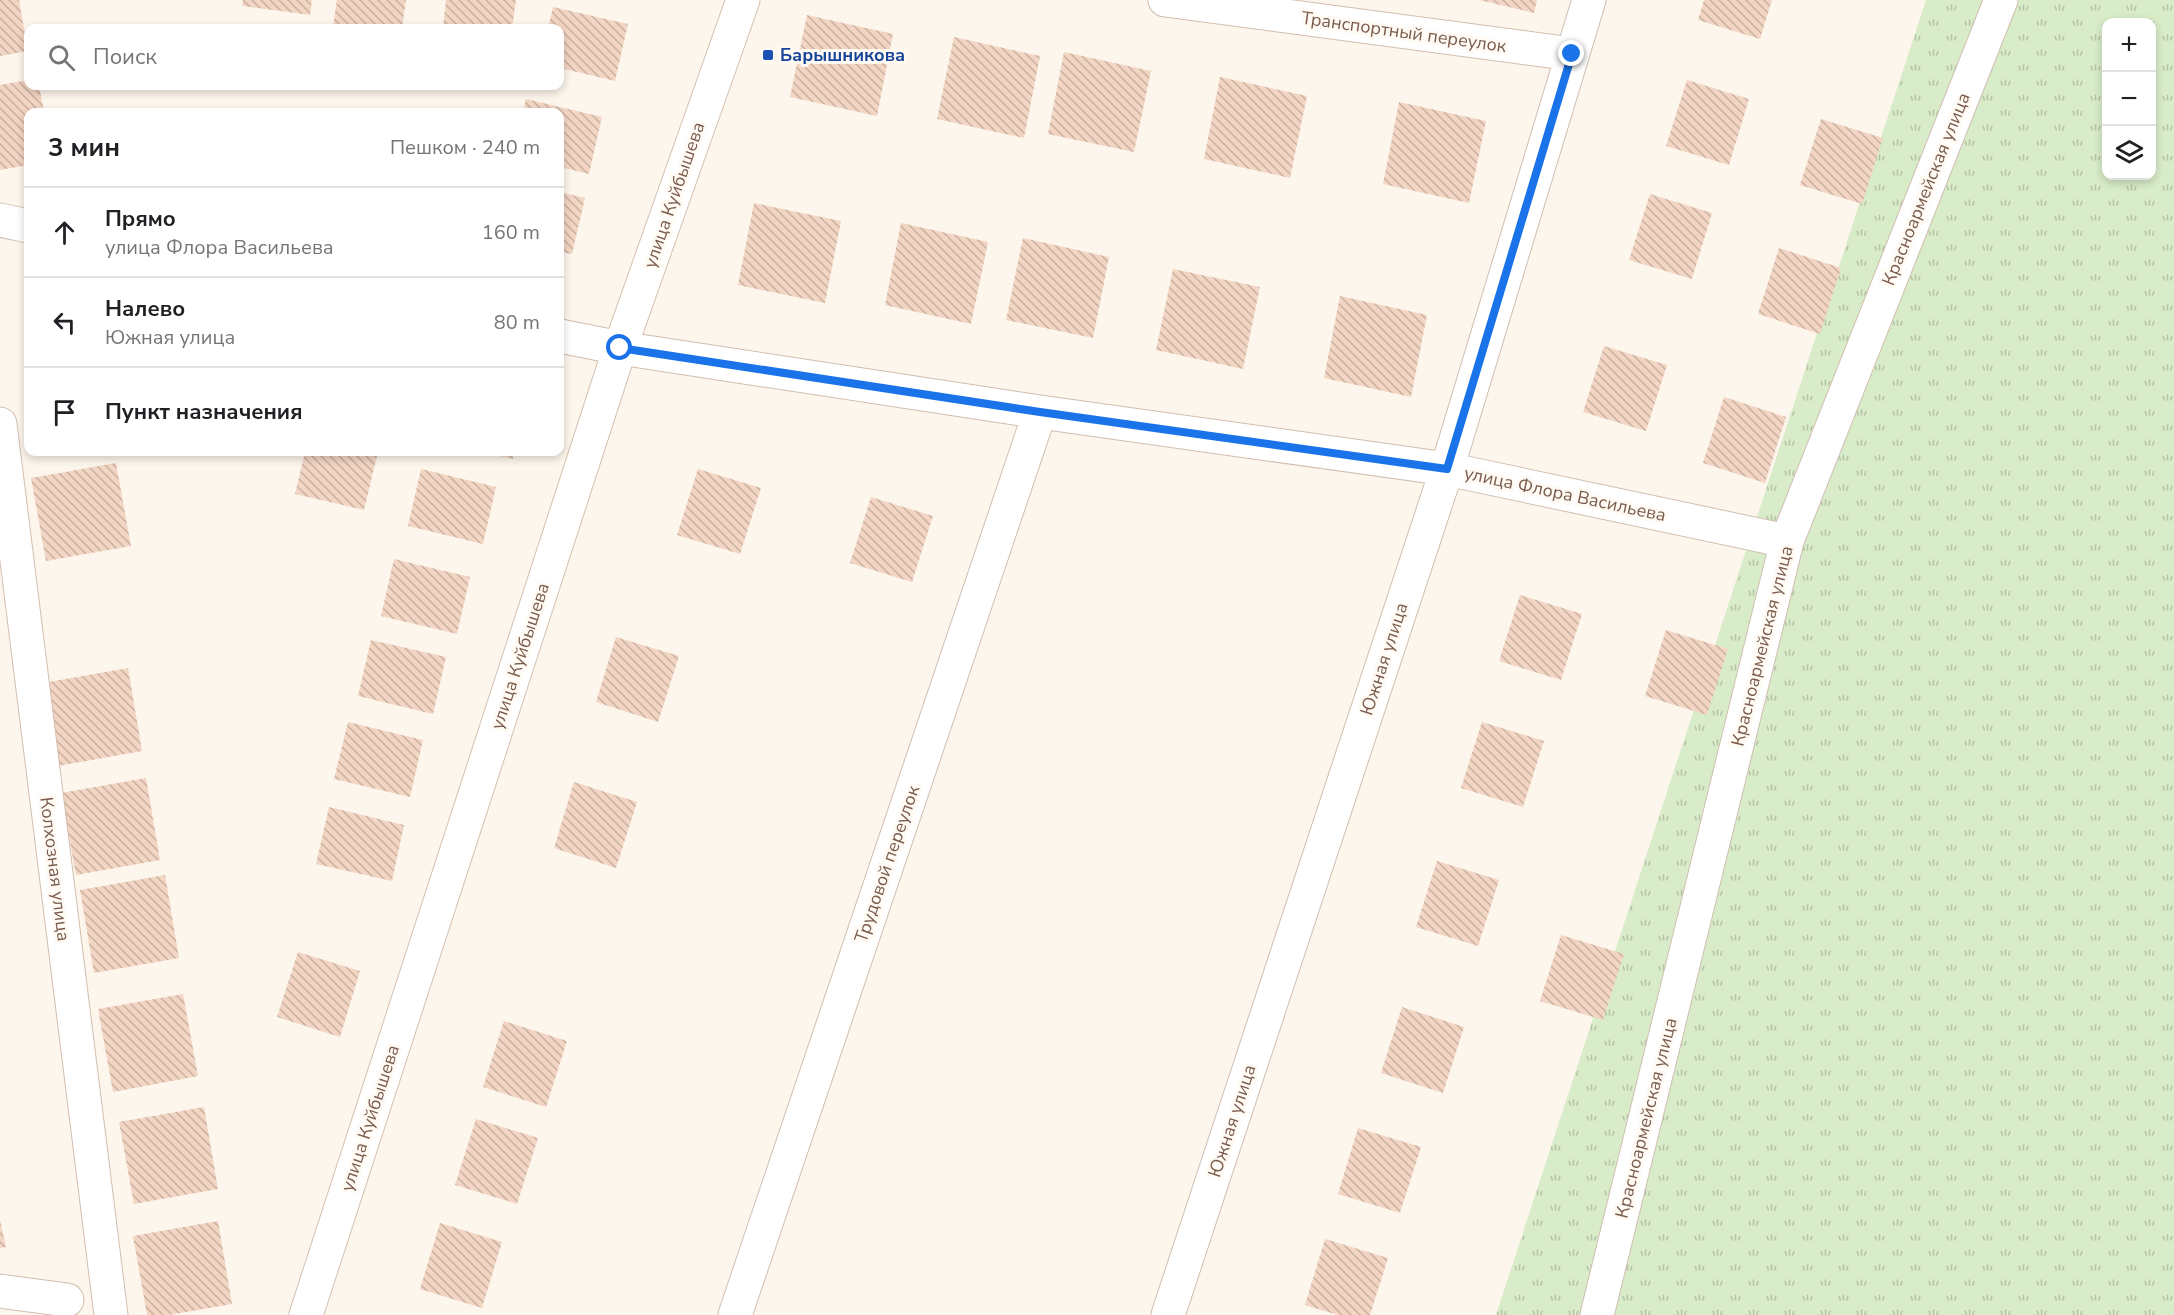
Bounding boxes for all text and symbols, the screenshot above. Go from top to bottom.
street label: Транспортный переулок [1300,6,1508,58]
map controls [2102,18,2156,180]
button: + [2102,18,2156,72]
search box [24,24,564,90]
route end [1558,40,1584,66]
icon: search [45,41,78,74]
text: Поиск [93,42,157,72]
place label: Барышникова [780,43,905,67]
marker: Барышникова [761,48,775,62]
button: − [2102,72,2156,126]
street label: Красноармейская улица [1876,89,1976,289]
street label: улица Куйбышева [638,119,710,271]
button: layers [2102,126,2156,180]
text: 3 мин [48,130,120,165]
text: Пешком · 240 m [390,134,540,161]
text: Прямо [105,204,176,234]
icon: ahead [48,216,81,249]
text: 160 m [482,219,540,246]
text: улица Флора Васильева [105,234,334,261]
text: Налево [105,294,185,324]
icon: left [48,306,81,339]
text: 80 m [494,309,540,336]
text: Южная улица [105,324,235,351]
route start [606,334,632,360]
icon: arrive [48,396,81,429]
text: Пункт назначения [105,397,303,427]
street label: улица Флора Васильева [1462,461,1668,527]
street label: Красноармейская улица [1725,543,1799,749]
street label: улица Куйбышева [485,580,555,732]
street label: Южная улица [1354,600,1414,718]
street label: Трудовой переулок [849,782,925,946]
street label: Колхозная улица [34,796,76,942]
street label: Красноармейская улица [1609,1015,1683,1221]
street label: улица Куйбышева [335,1042,405,1194]
street label: Южная улица [1202,1062,1262,1180]

